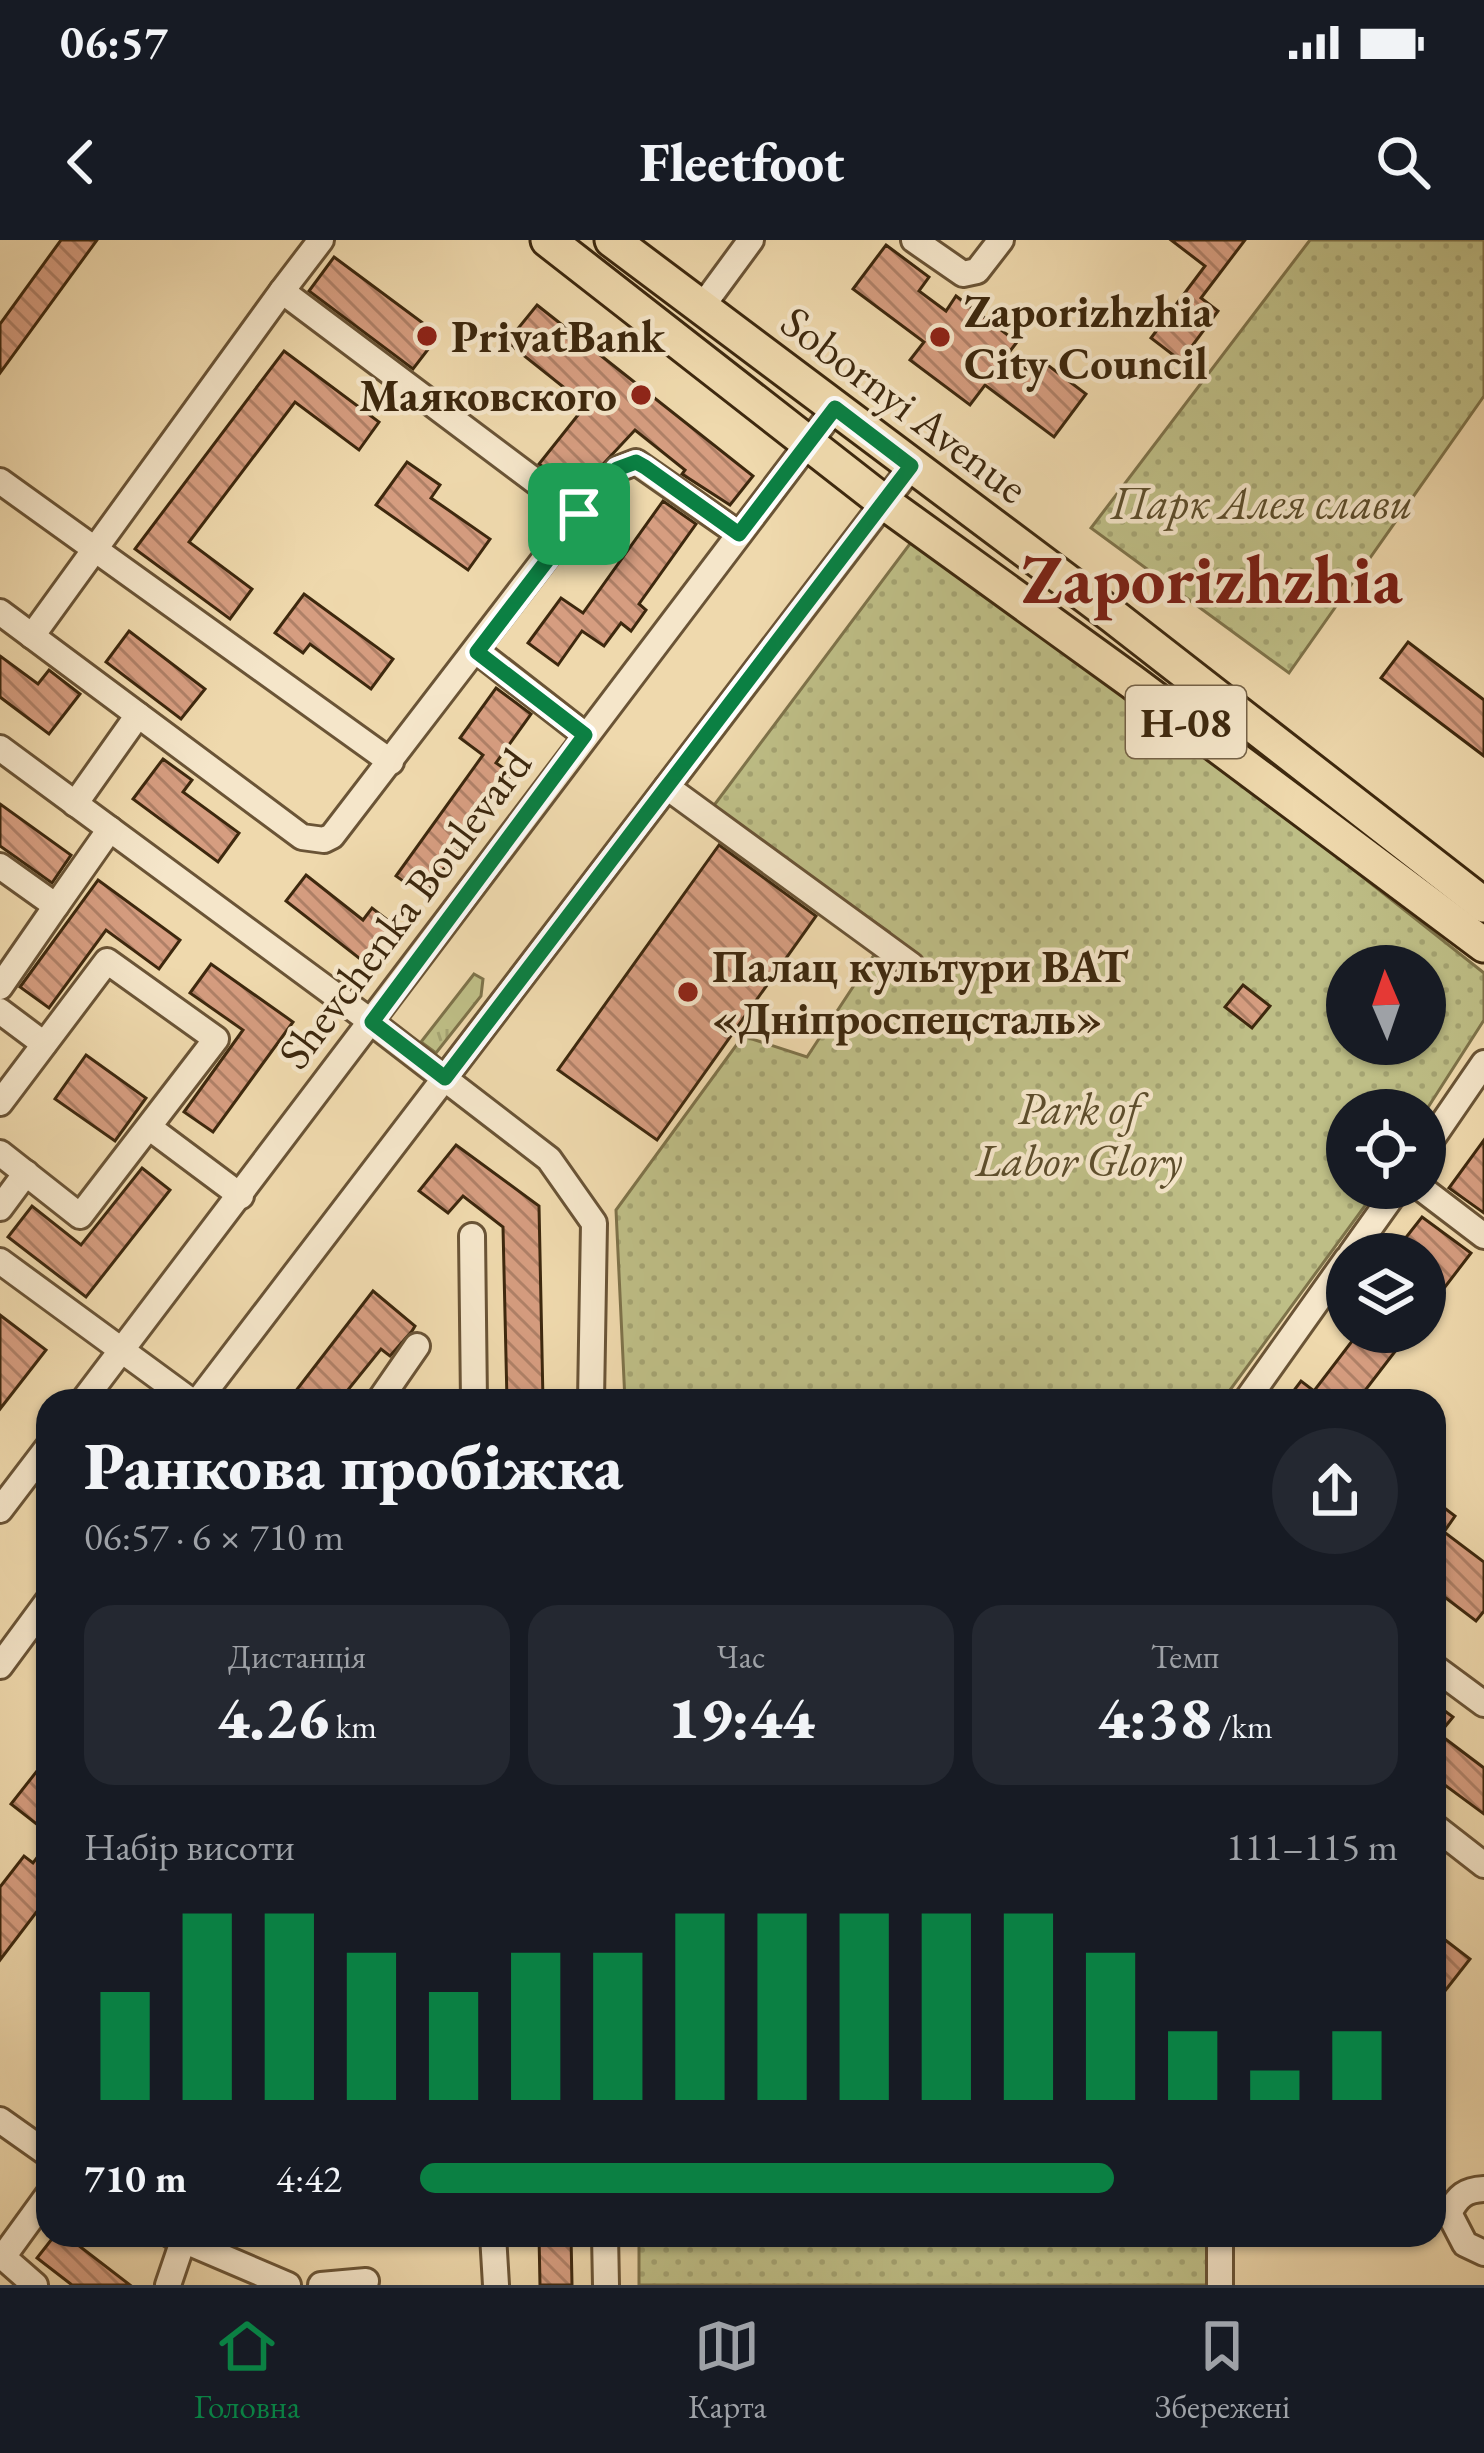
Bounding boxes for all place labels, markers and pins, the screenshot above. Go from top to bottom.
place label: Zaporizhzhia City Council [964,282,1213,392]
place label: PrivatBank [451,307,667,365]
marker: PrivatBank [414,323,440,349]
marker: Zaporizhzhia City Council [927,324,953,350]
place label: Маяковского [359,366,617,424]
marker: Маяковского [628,382,654,408]
pin [528,463,630,565]
place label: Палац культури ВАТ «Дніпроспецсталь» [712,937,1129,1047]
marker: Палац культури ВАТ «Дніпроспецсталь» [675,979,701,1005]

